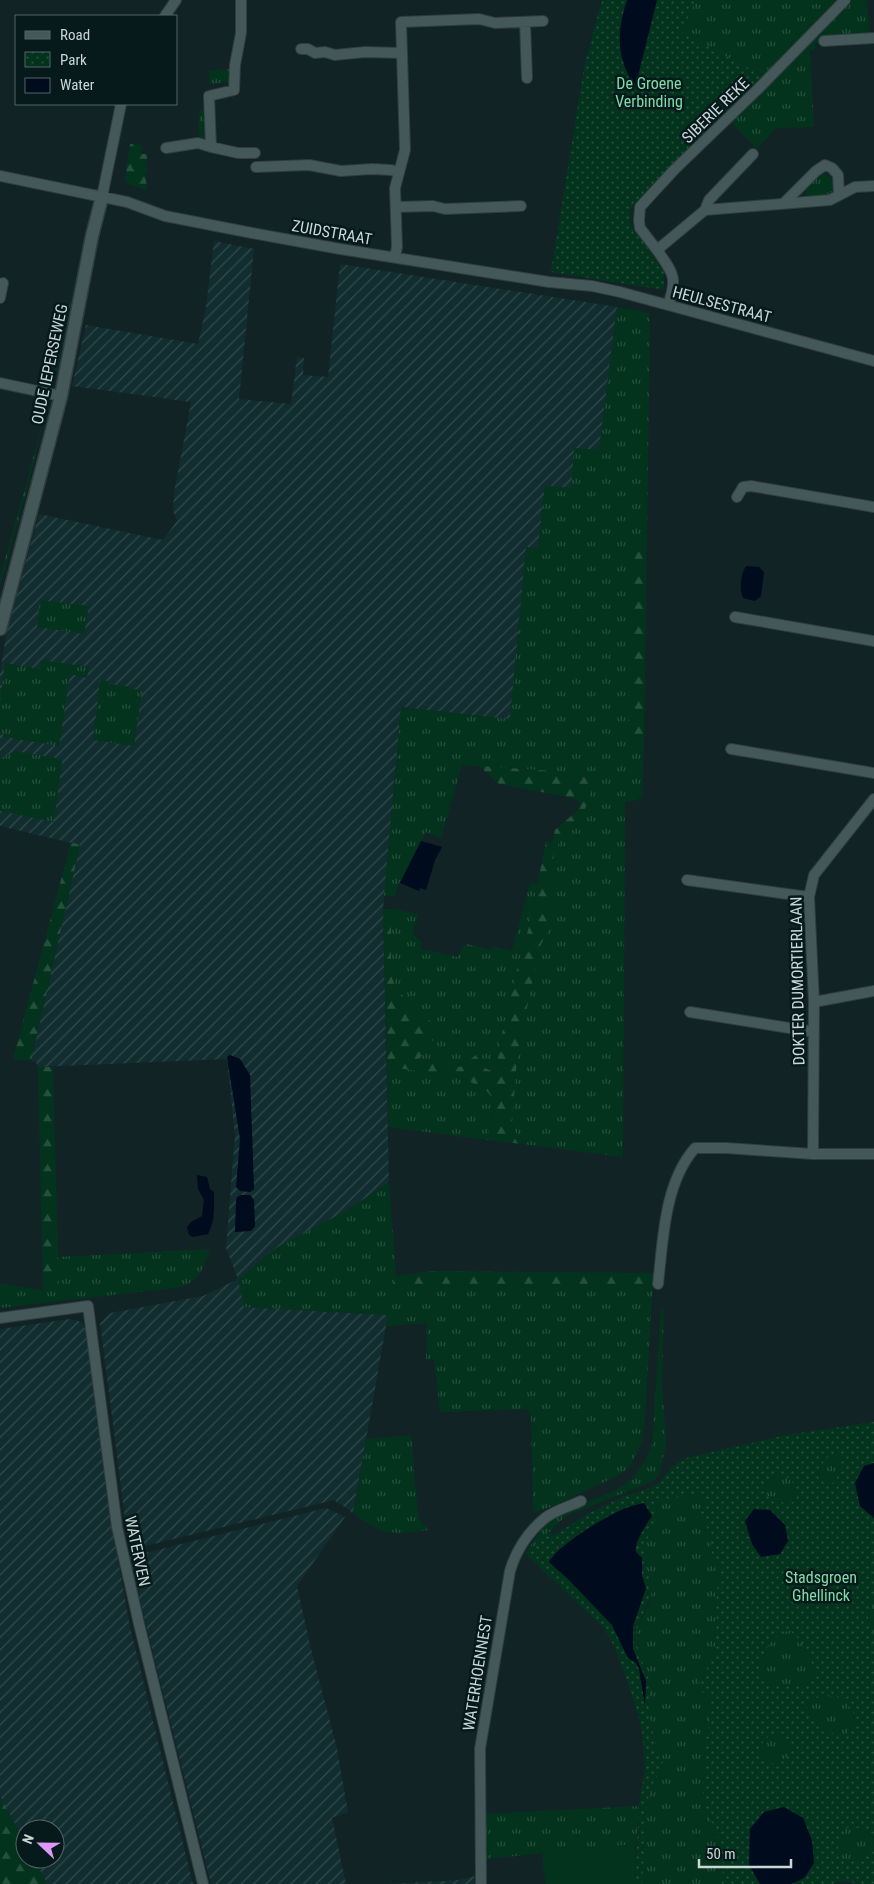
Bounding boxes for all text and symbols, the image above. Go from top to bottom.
legend [15,15,178,105]
text: Road [60,26,90,44]
text: Park [60,51,87,69]
park label: De Groene Verbinding [615,74,683,111]
street label: SIBERIE REKE [678,74,753,147]
text: Water [60,76,95,94]
street label: ZUIDSTRAAT [290,216,374,249]
street label: HEULSESTRAAT [670,282,773,327]
street label: OUDE IEPERSEWEG [27,302,72,426]
street label: DOKTER DUMORTIERLAAN [787,897,808,1065]
street label: WATERVEN [121,1514,154,1588]
park label: Stadsgroen Ghellinck [785,1568,857,1605]
street label: WATERHOENNEST [459,1614,496,1732]
north arrow [15,1819,65,1869]
text: N [19,1832,37,1846]
scale bar [699,1836,792,1868]
text: 50 m [706,1845,736,1863]

